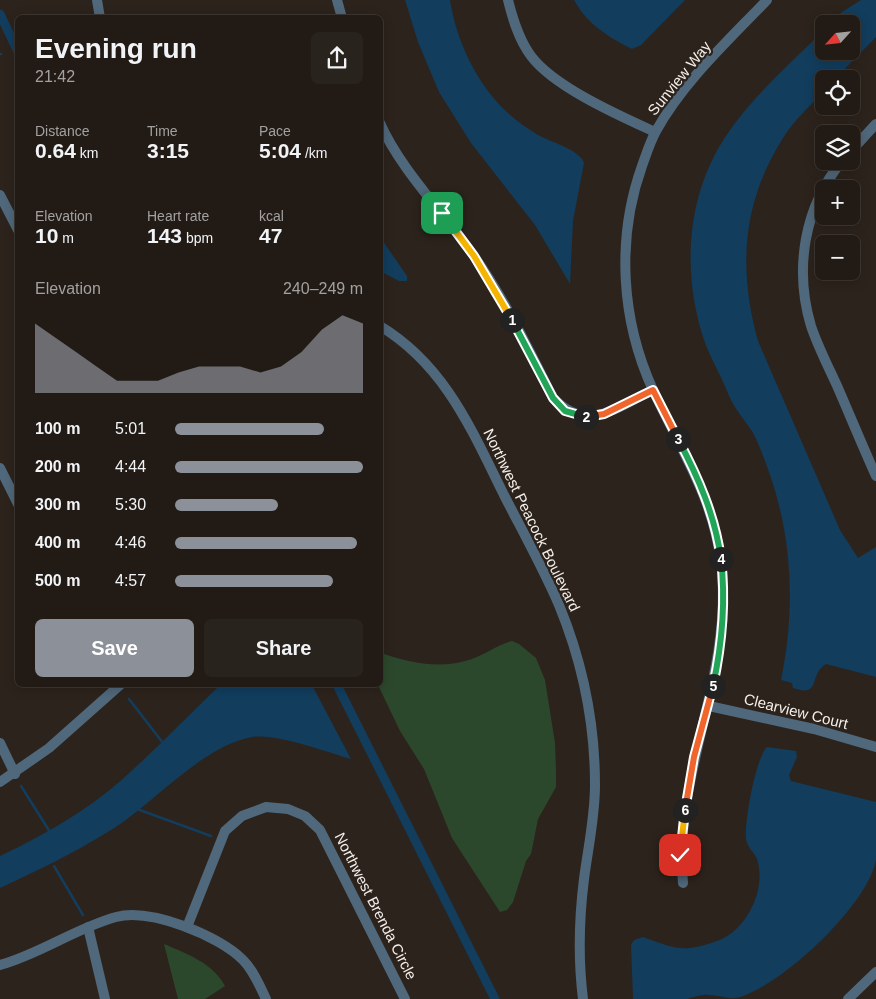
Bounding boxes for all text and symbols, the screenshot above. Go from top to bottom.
north arrow [815,15,860,60]
map controls [815,15,860,280]
button: share [311,32,363,84]
text: Evening run [35,33,197,64]
street label: Sunview Way [644,37,714,118]
text: 21:42 [35,68,75,85]
button: locate [815,70,860,115]
text: Distance [35,123,89,139]
text: Time [147,123,178,139]
text: Pace [259,123,291,139]
button: layers [815,125,860,170]
text: 0.64 [35,139,76,162]
text: 3:15 [147,139,189,162]
text: 5:04 [259,139,301,162]
text: km [76,145,98,161]
text: /km [301,145,327,161]
button: + [815,180,860,225]
pin [421,192,463,234]
icon: arrive [428,199,456,227]
text: Elevation [35,208,93,224]
text: Heart rate [147,208,209,224]
text: kcal [259,208,284,224]
text: 10 [35,224,58,247]
text: 143 [147,224,182,247]
text: 47 [259,224,282,247]
text: m [58,230,74,246]
text: bpm [182,230,213,246]
button: − [815,235,860,280]
text: Elevation [35,280,101,297]
text: 240–249 m [283,280,363,297]
pin: 1 [500,308,524,332]
text: 1 [509,312,516,328]
pin: 2 [574,404,598,430]
text: 2 [583,409,590,425]
text: 100 m [35,420,80,437]
text: 5:01 [115,420,146,437]
street label: Northwest Peacock Boulevard [480,426,584,614]
pin: 3 [666,426,690,452]
text: 3 [675,431,682,447]
text: 200 m [35,458,80,475]
text: 4:44 [115,458,146,475]
text: 300 m [35,496,80,513]
text: 5:30 [115,496,146,513]
text: 400 m [35,534,80,551]
text: 4:46 [115,534,146,551]
pin: 4 [708,546,734,572]
text: 4 [718,551,725,567]
text: 500 m [35,572,80,589]
text: 4:57 [115,572,146,589]
button: Save [35,619,194,677]
button: Share [204,619,363,677]
pin: 5 [700,674,726,698]
text: 5 [710,678,717,694]
street label: Clearview Court [742,690,851,732]
pin: 6 [672,798,698,822]
text: 6 [682,802,689,818]
street label: Northwest Brenda Circle [332,830,420,982]
pin [659,834,701,876]
icon: check [666,841,694,869]

